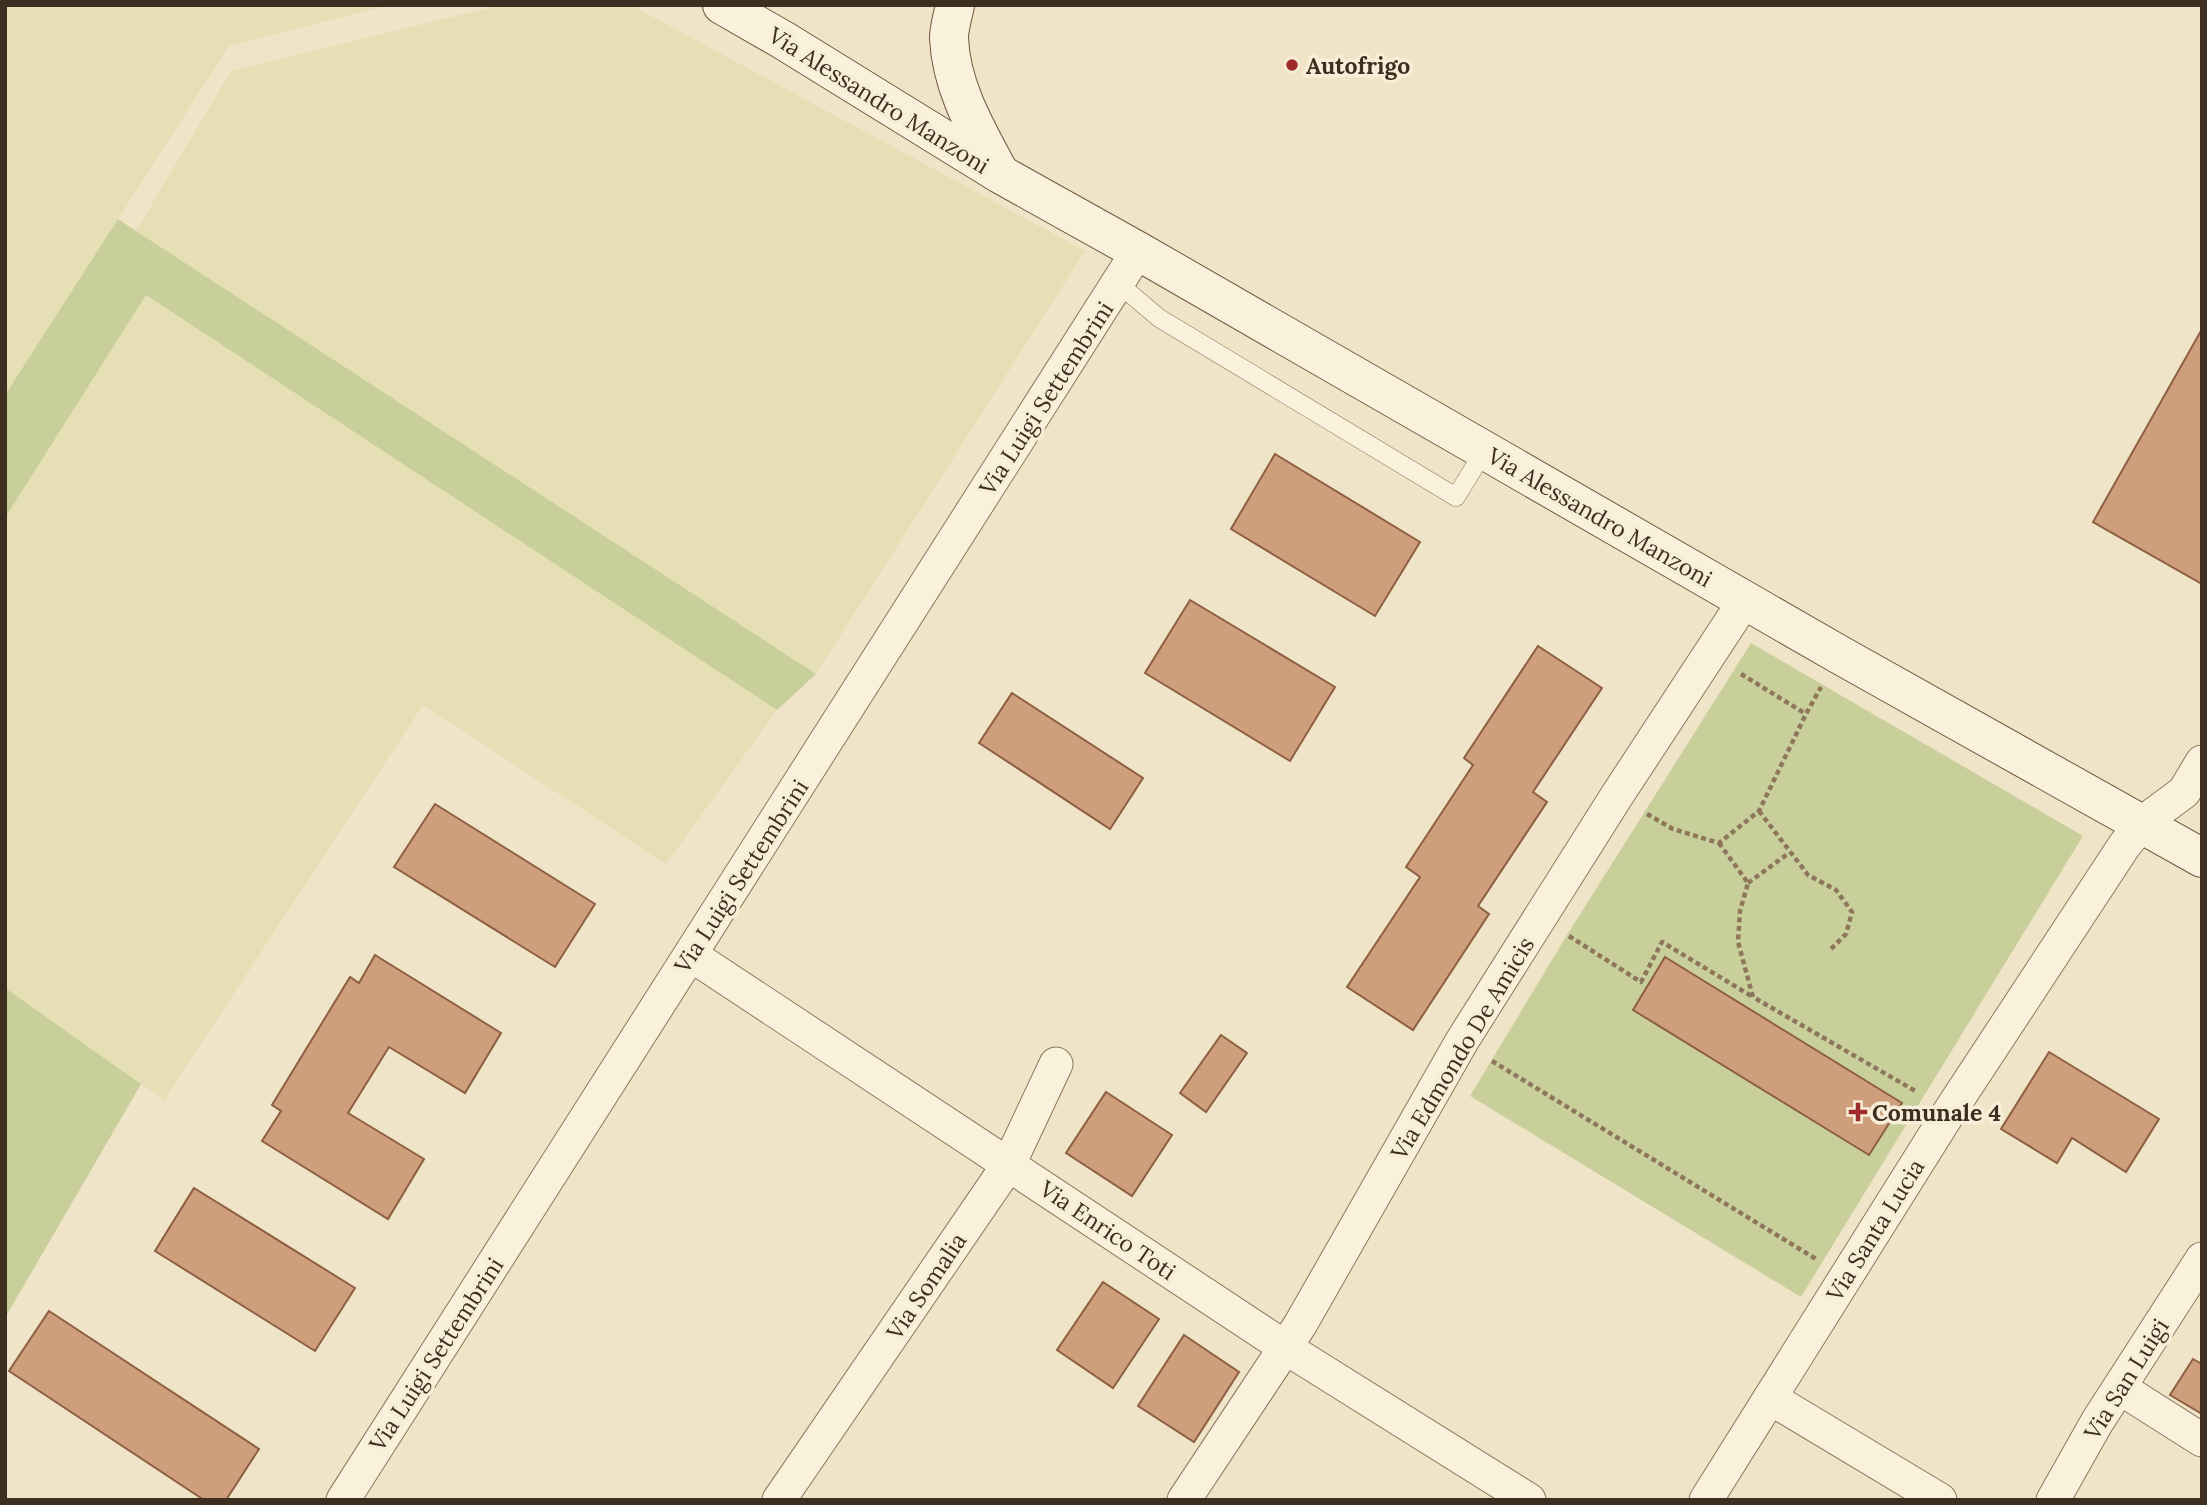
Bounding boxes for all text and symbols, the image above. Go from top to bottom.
street label: Via Alessandro Manzoni [762,20,995,180]
place label: Autofrigo [1306,51,1410,80]
marker: Autofrigo [1284,57,1300,73]
street label: Via Luigi Settembrini [972,296,1119,501]
street label: Via Alessandro Manzoni [1482,440,1718,593]
street label: Via Luigi Settembrini [667,774,814,979]
street label: Via Edmondo De Amicis [1383,931,1540,1166]
place label: Comunale 4 [1872,1098,2001,1127]
marker: Comunale 4 [1850,1104,1866,1120]
street label: Via Santa Lucia [1819,1153,1930,1307]
street label: Via Enrico Toti [1034,1173,1182,1286]
street label: Via Somalia [879,1227,972,1346]
street label: Via Luigi Settembrini [362,1252,509,1457]
street label: Via San Luigi [2077,1313,2175,1446]

